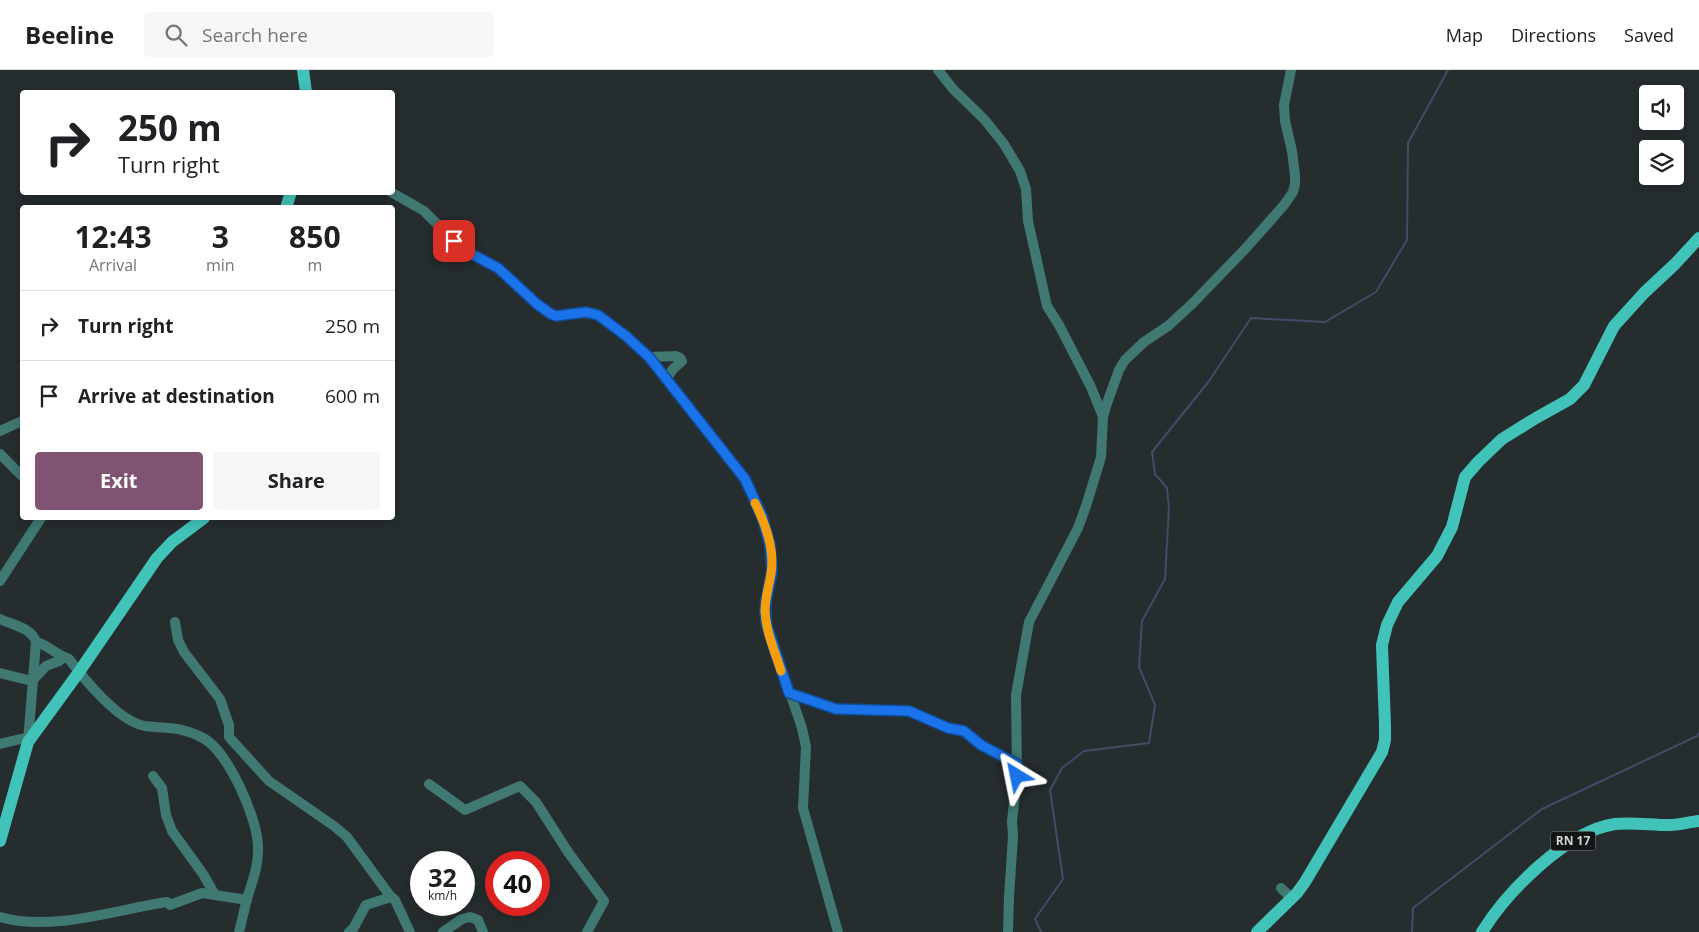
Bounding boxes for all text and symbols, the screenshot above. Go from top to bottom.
search box [144,12,494,57]
text: Beeline [25,18,114,51]
icon: search [162,21,190,49]
text: Search here [202,22,308,48]
text: Map [1446,23,1483,47]
text: Directions [1511,23,1596,47]
text: Saved [1624,23,1674,47]
map controls [1639,85,1684,185]
button: sound [1639,85,1684,130]
text: 250 m [118,104,222,151]
icon: right [35,110,100,175]
button: layers [1639,140,1684,185]
text: Turn right [118,149,220,179]
text: 12:43 [74,216,152,257]
text: 3 [212,216,229,257]
text: 850 [289,216,341,257]
pin [433,220,475,262]
icon: arrive [440,227,468,255]
text: Arrival [89,254,137,276]
text: min [206,254,235,276]
text: m [307,254,322,276]
icon: right [35,312,63,340]
text: Turn right [78,313,173,339]
text: 250 m [325,313,380,339]
icon: arrive [35,382,63,410]
text: Arrive at destination [78,383,275,409]
text: 600 m [325,383,380,409]
button: Exit [35,452,203,510]
button: Share [213,452,380,510]
position arrow [990,749,1042,801]
road number: RN 17 [1550,831,1596,850]
speed limit sign: 40 [485,851,550,916]
text: 32 [428,860,457,894]
text: km/h [428,887,457,904]

